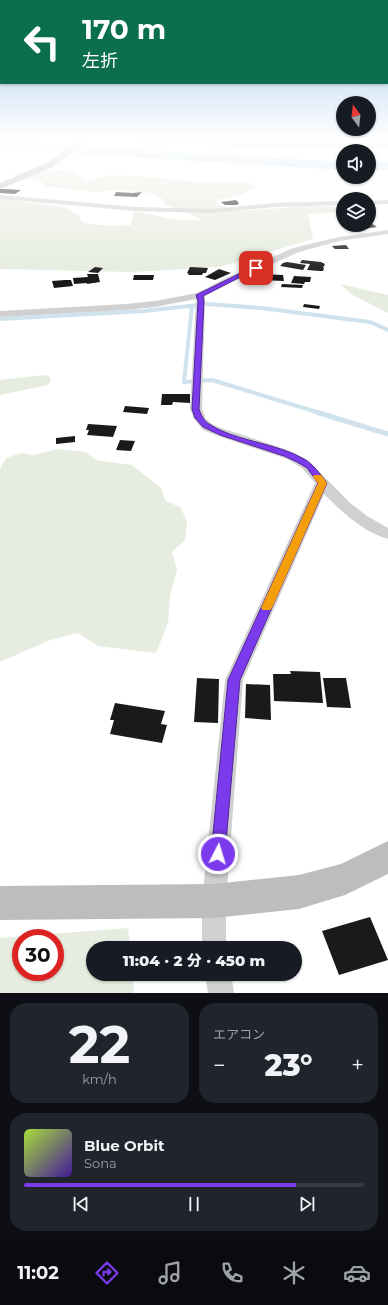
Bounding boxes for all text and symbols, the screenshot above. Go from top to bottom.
text: 170 m [82,12,166,46]
icon: left [16,16,68,68]
text: 左折 [82,50,118,72]
north arrow [336,96,376,136]
map controls [336,96,376,232]
button: sound [336,144,376,184]
button: layers [336,192,376,232]
pin [239,251,273,285]
icon: arrive [245,257,267,279]
position arrow [197,833,239,875]
speed limit sign: 30 [12,929,64,981]
text: 11:04 · 2 分 · 450 m [123,951,265,970]
text: 22 [69,1013,130,1076]
text: エアコン [213,1026,265,1042]
text: 23° [264,1047,313,1084]
text: − [213,1052,226,1079]
text: + [351,1052,364,1079]
text: km/h [82,1071,117,1087]
text: Blue Orbit [84,1136,164,1155]
text: Sona [84,1155,117,1171]
icon: previous [70,1193,92,1215]
icon: pause [183,1193,205,1215]
icon: next [296,1193,318,1215]
icon: directions [93,1259,121,1287]
icon: music [156,1259,184,1287]
icon: phone [218,1259,246,1287]
icon: climate [280,1259,308,1287]
icon: car [343,1259,371,1287]
text: 11:02 [17,1262,59,1284]

